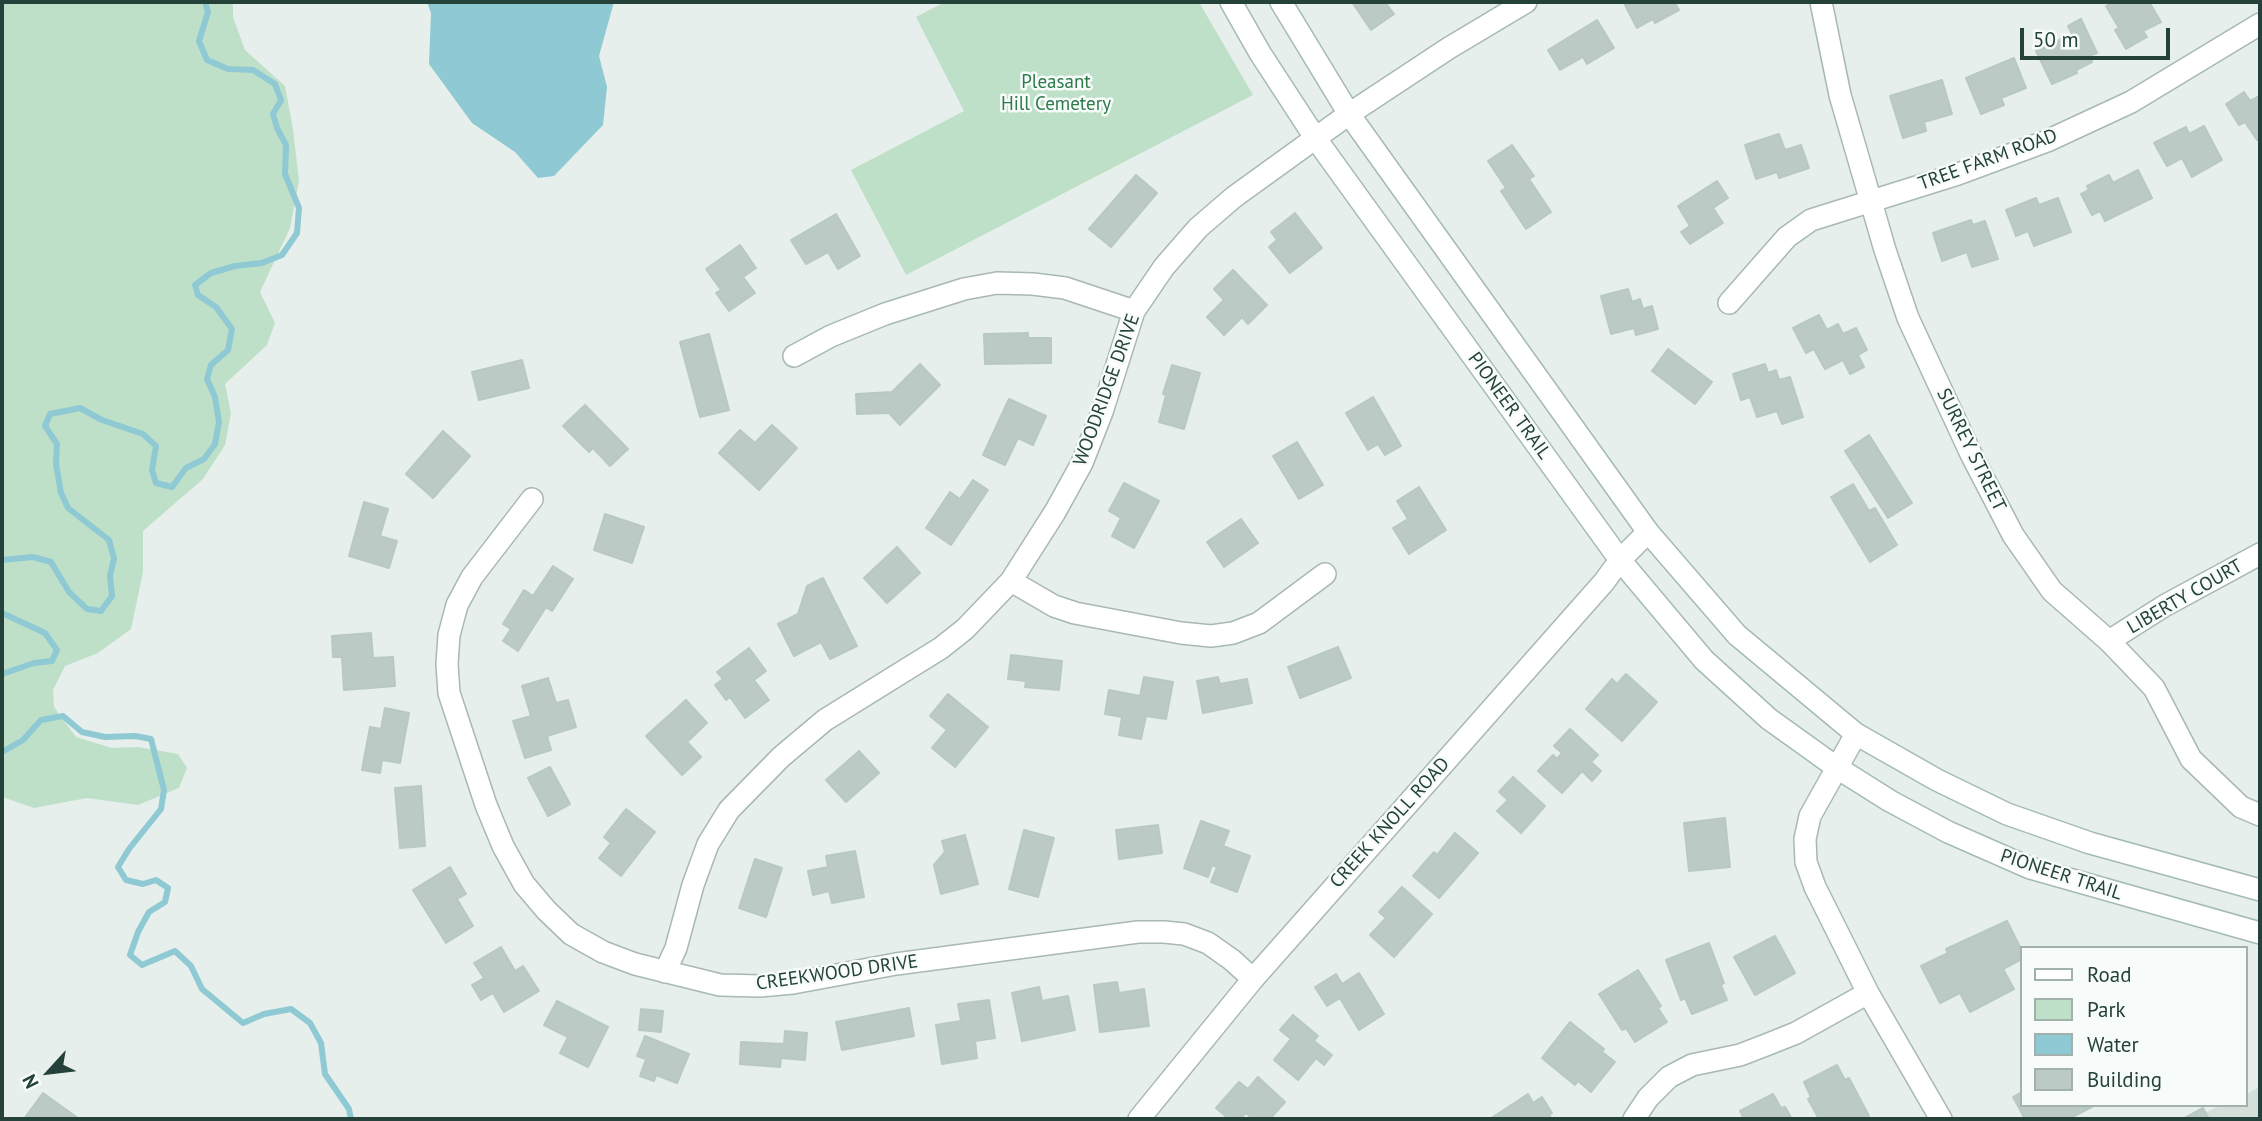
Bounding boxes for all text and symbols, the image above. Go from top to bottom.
scale bar [2024,14,2174,58]
text: 50 m [2033,26,2079,53]
park label: Pleasant Hill Cemetery [1001,72,1111,116]
street label: TREE FARM ROAD [1915,124,2061,196]
street label: WOODRIDGE DRIVE [1069,311,1145,469]
street label: PIONEER TRAIL [1463,348,1555,464]
street label: SURREY STREET [1931,385,2011,515]
street label: LIBERTY COURT [2123,555,2247,639]
street label: CREEK KNOLL ROAD [1325,753,1455,893]
street label: PIONEER TRAIL [1997,845,2125,905]
legend [2021,946,2248,1107]
street label: CREEKWOOD DRIVE [755,950,919,996]
text: Road [2087,961,2131,988]
text: Park [2087,996,2126,1023]
text: Water [2087,1031,2139,1058]
north arrow [14,1037,84,1107]
text: Building [2087,1066,2162,1093]
text: N [17,1071,44,1093]

